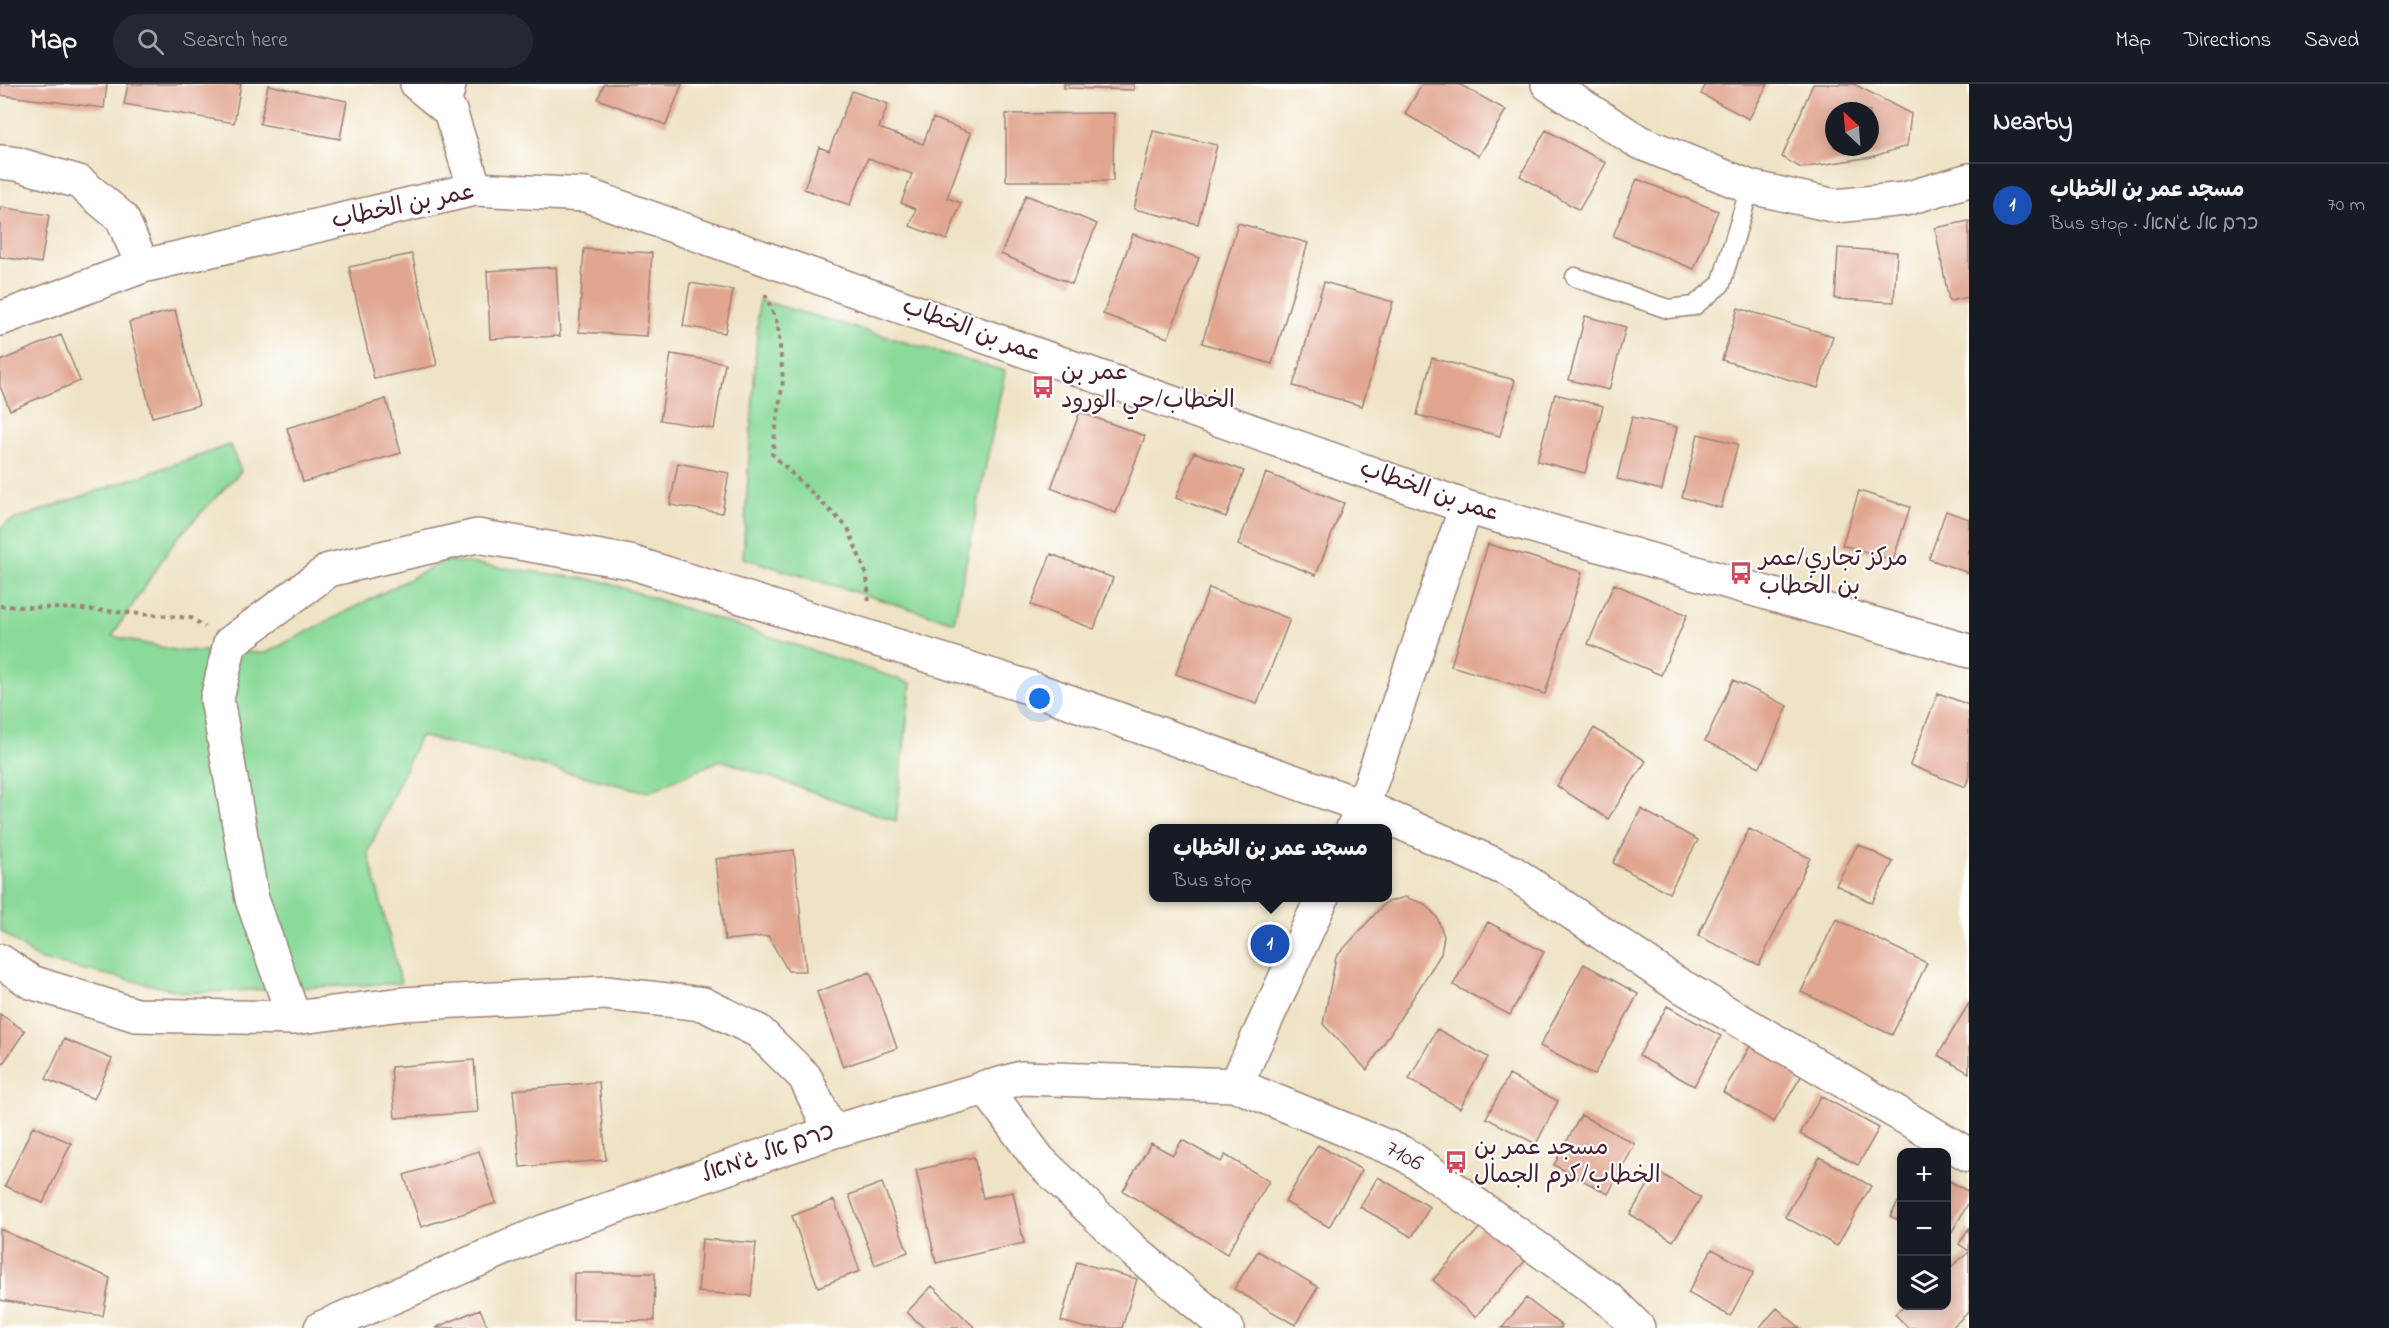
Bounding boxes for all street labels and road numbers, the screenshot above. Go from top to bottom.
street label: عمر بن الخطاب [328,175,478,239]
street label: عمر بن الخطاب [897,290,1045,372]
street label: عمر بن الخطاب [1355,452,1503,532]
street label: כרם אל ג'מאל [697,1115,839,1193]
street label: 7106 [1379,1132,1430,1182]

